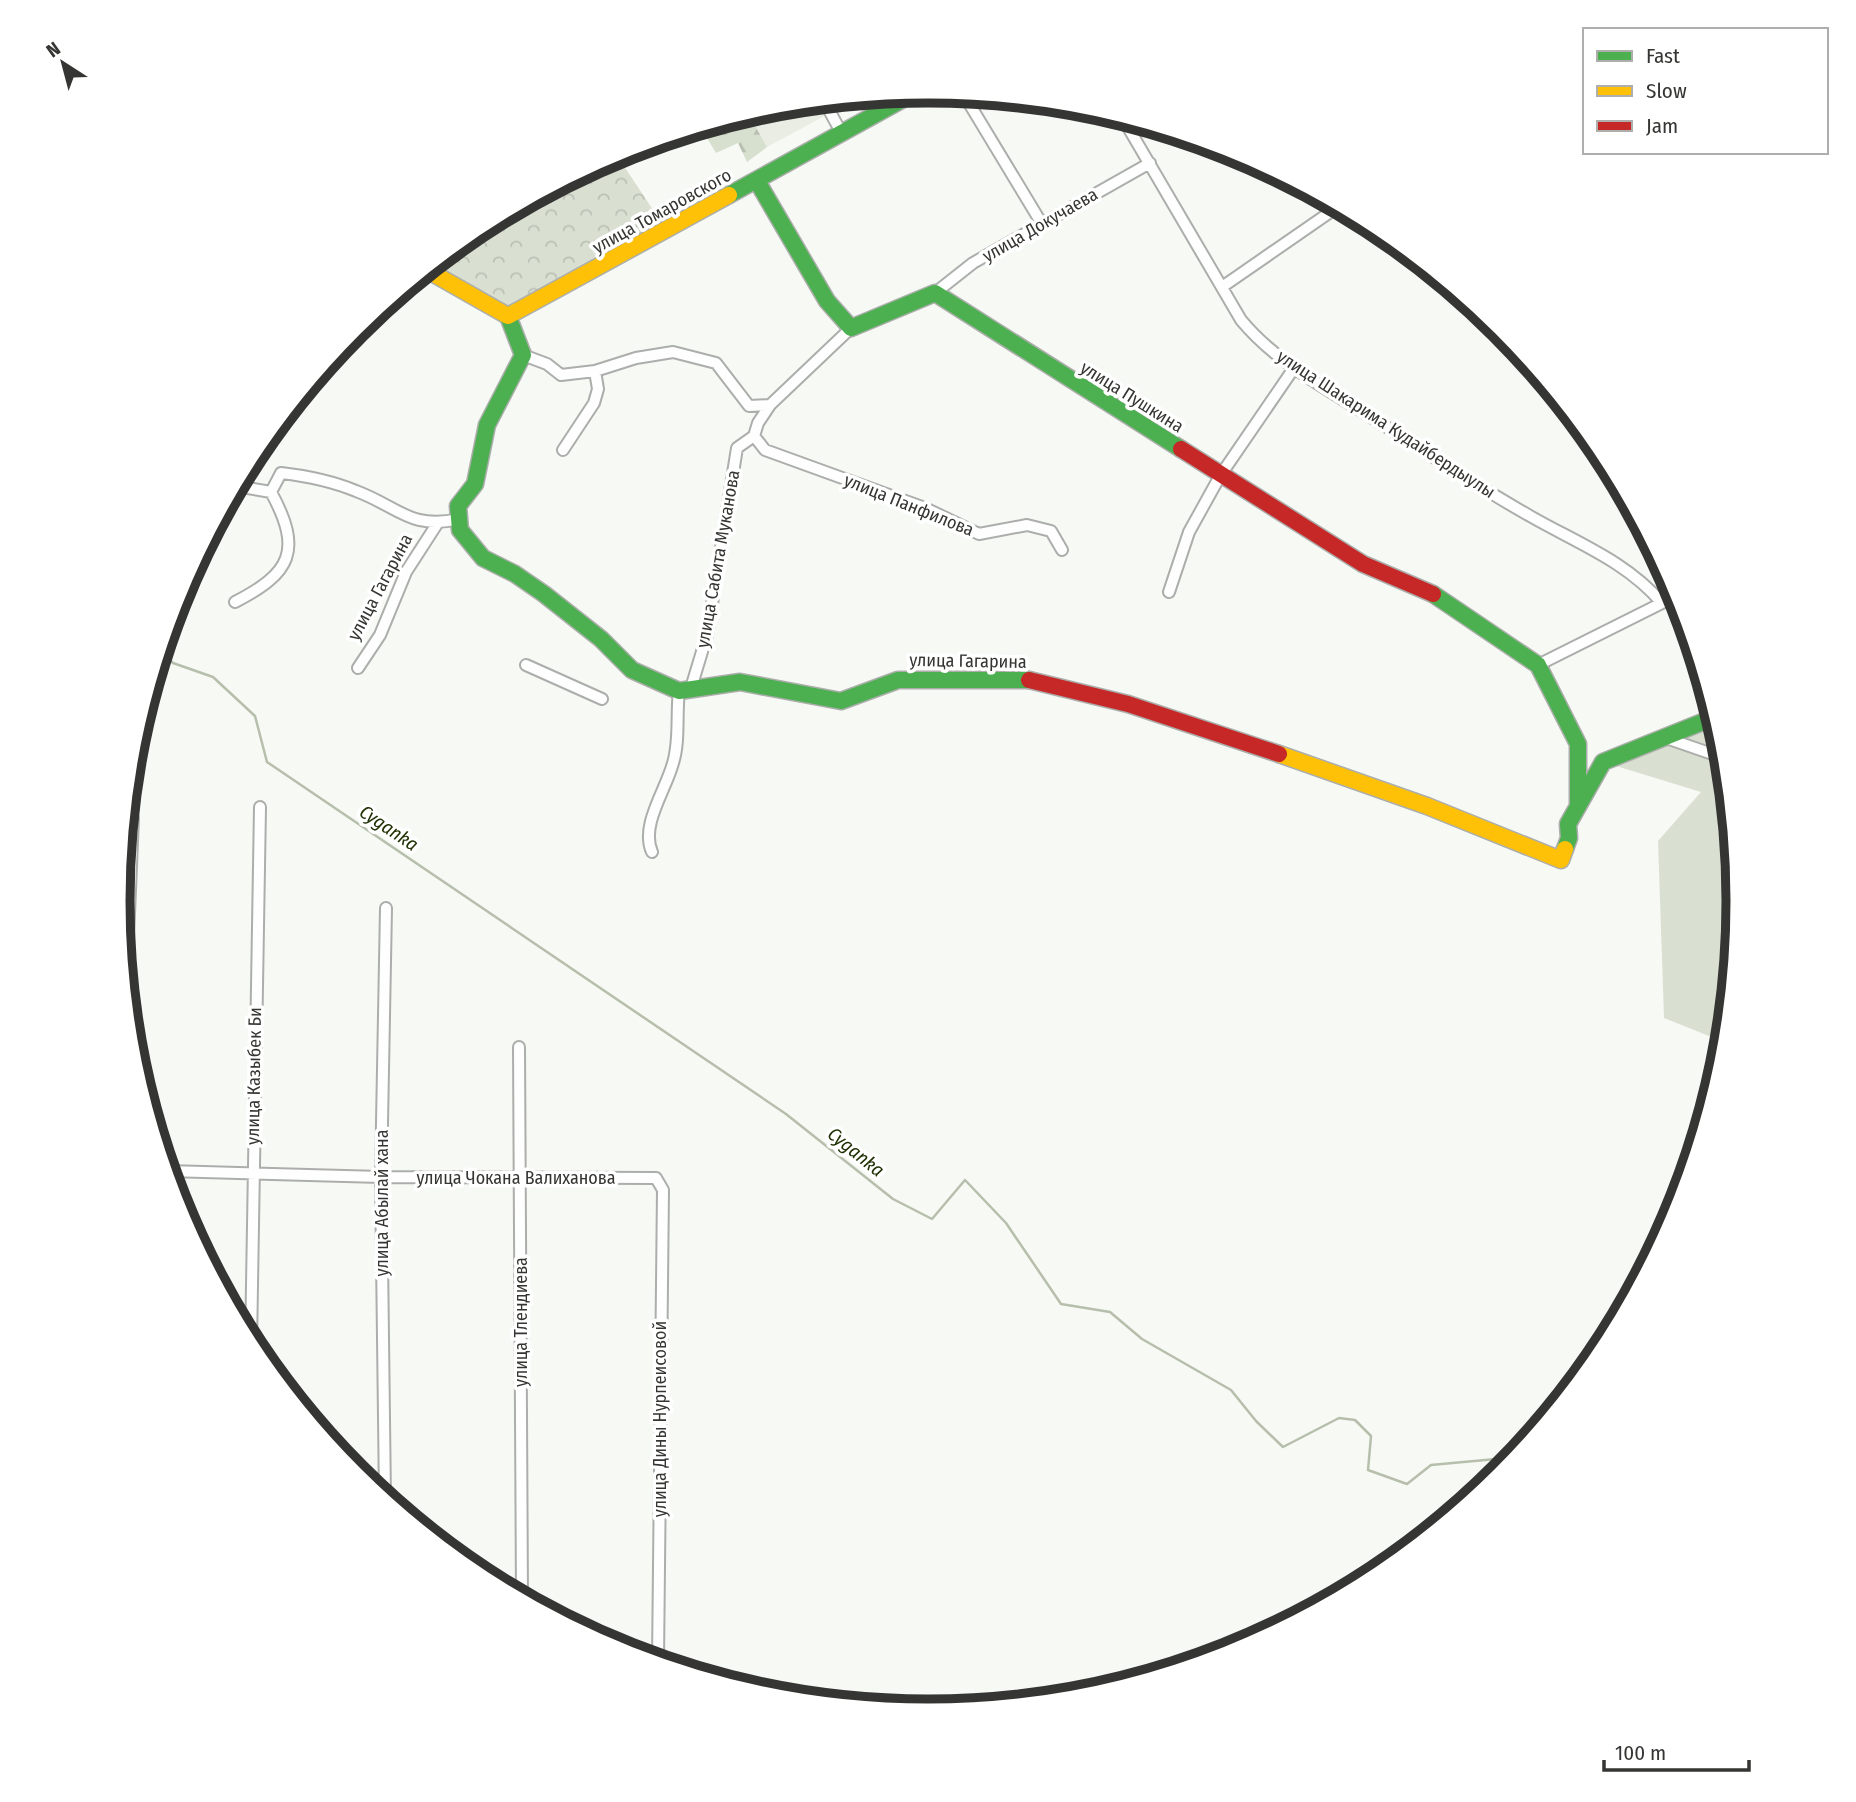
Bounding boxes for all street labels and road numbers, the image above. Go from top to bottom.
street label: улица Томаровского [589,164,735,258]
street label: улица Докучаева [978,183,1102,267]
street label: улица Шакарима Кудайбердыулы [1273,345,1499,503]
street label: улица Пушкина [1076,357,1188,438]
street label: улица Сабита Муканова [692,468,745,650]
street label: улица Панфилова [841,469,977,541]
street label: улица Гагарина [343,530,417,644]
street label: улица Гагарина [909,649,1027,673]
street label: улица Казыбек Би [242,1007,266,1145]
street label: улица Абылай хана [371,1129,393,1276]
street label: улица Чокана Валиханова [416,1167,616,1189]
street label: улица Тлендиева [510,1257,532,1387]
street label: улица Дины Нурпеисовой [649,1321,671,1517]

